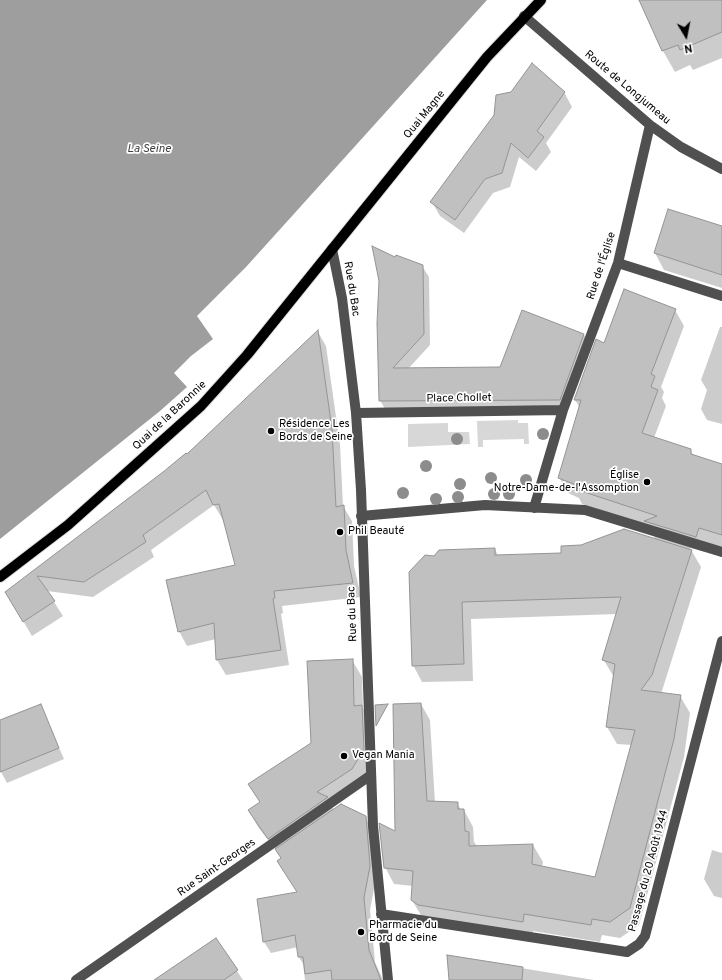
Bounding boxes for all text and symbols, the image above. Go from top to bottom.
north arrow [666,16,706,56]
text: N [683,40,693,55]
street label: Route de Longjumeau [581,48,673,128]
street label: Quai Magne [401,88,449,142]
water label: La Seine [127,143,171,157]
street label: Rue de l'Église [585,230,619,302]
street label: Rue du Bac [340,261,362,317]
street label: Quai de la Baronnie [130,378,210,454]
street label: Place Chollet [426,392,492,406]
place label: Résidence Les Bords de Seine [279,418,352,444]
marker: Résidence Les Bords de Seine [266,426,276,436]
place label: Église Notre-Dame-de-l'Assomption [494,469,639,495]
marker: Église Notre-Dame-de-l'Assomption [642,477,652,487]
place label: Phil Beauté [348,525,405,539]
marker: Phil Beauté [335,527,345,537]
street label: Rue du Bac [345,586,361,642]
place label: Vegan Mania [352,749,414,763]
marker: Vegan Mania [339,751,349,761]
street label: Passage du 20 Août 1944 [626,809,672,933]
street label: Rue Saint-Georges [176,836,258,900]
place label: Pharmacie du Bord de Seine [369,919,437,945]
marker: Pharmacie du Bord de Seine [356,927,366,937]

